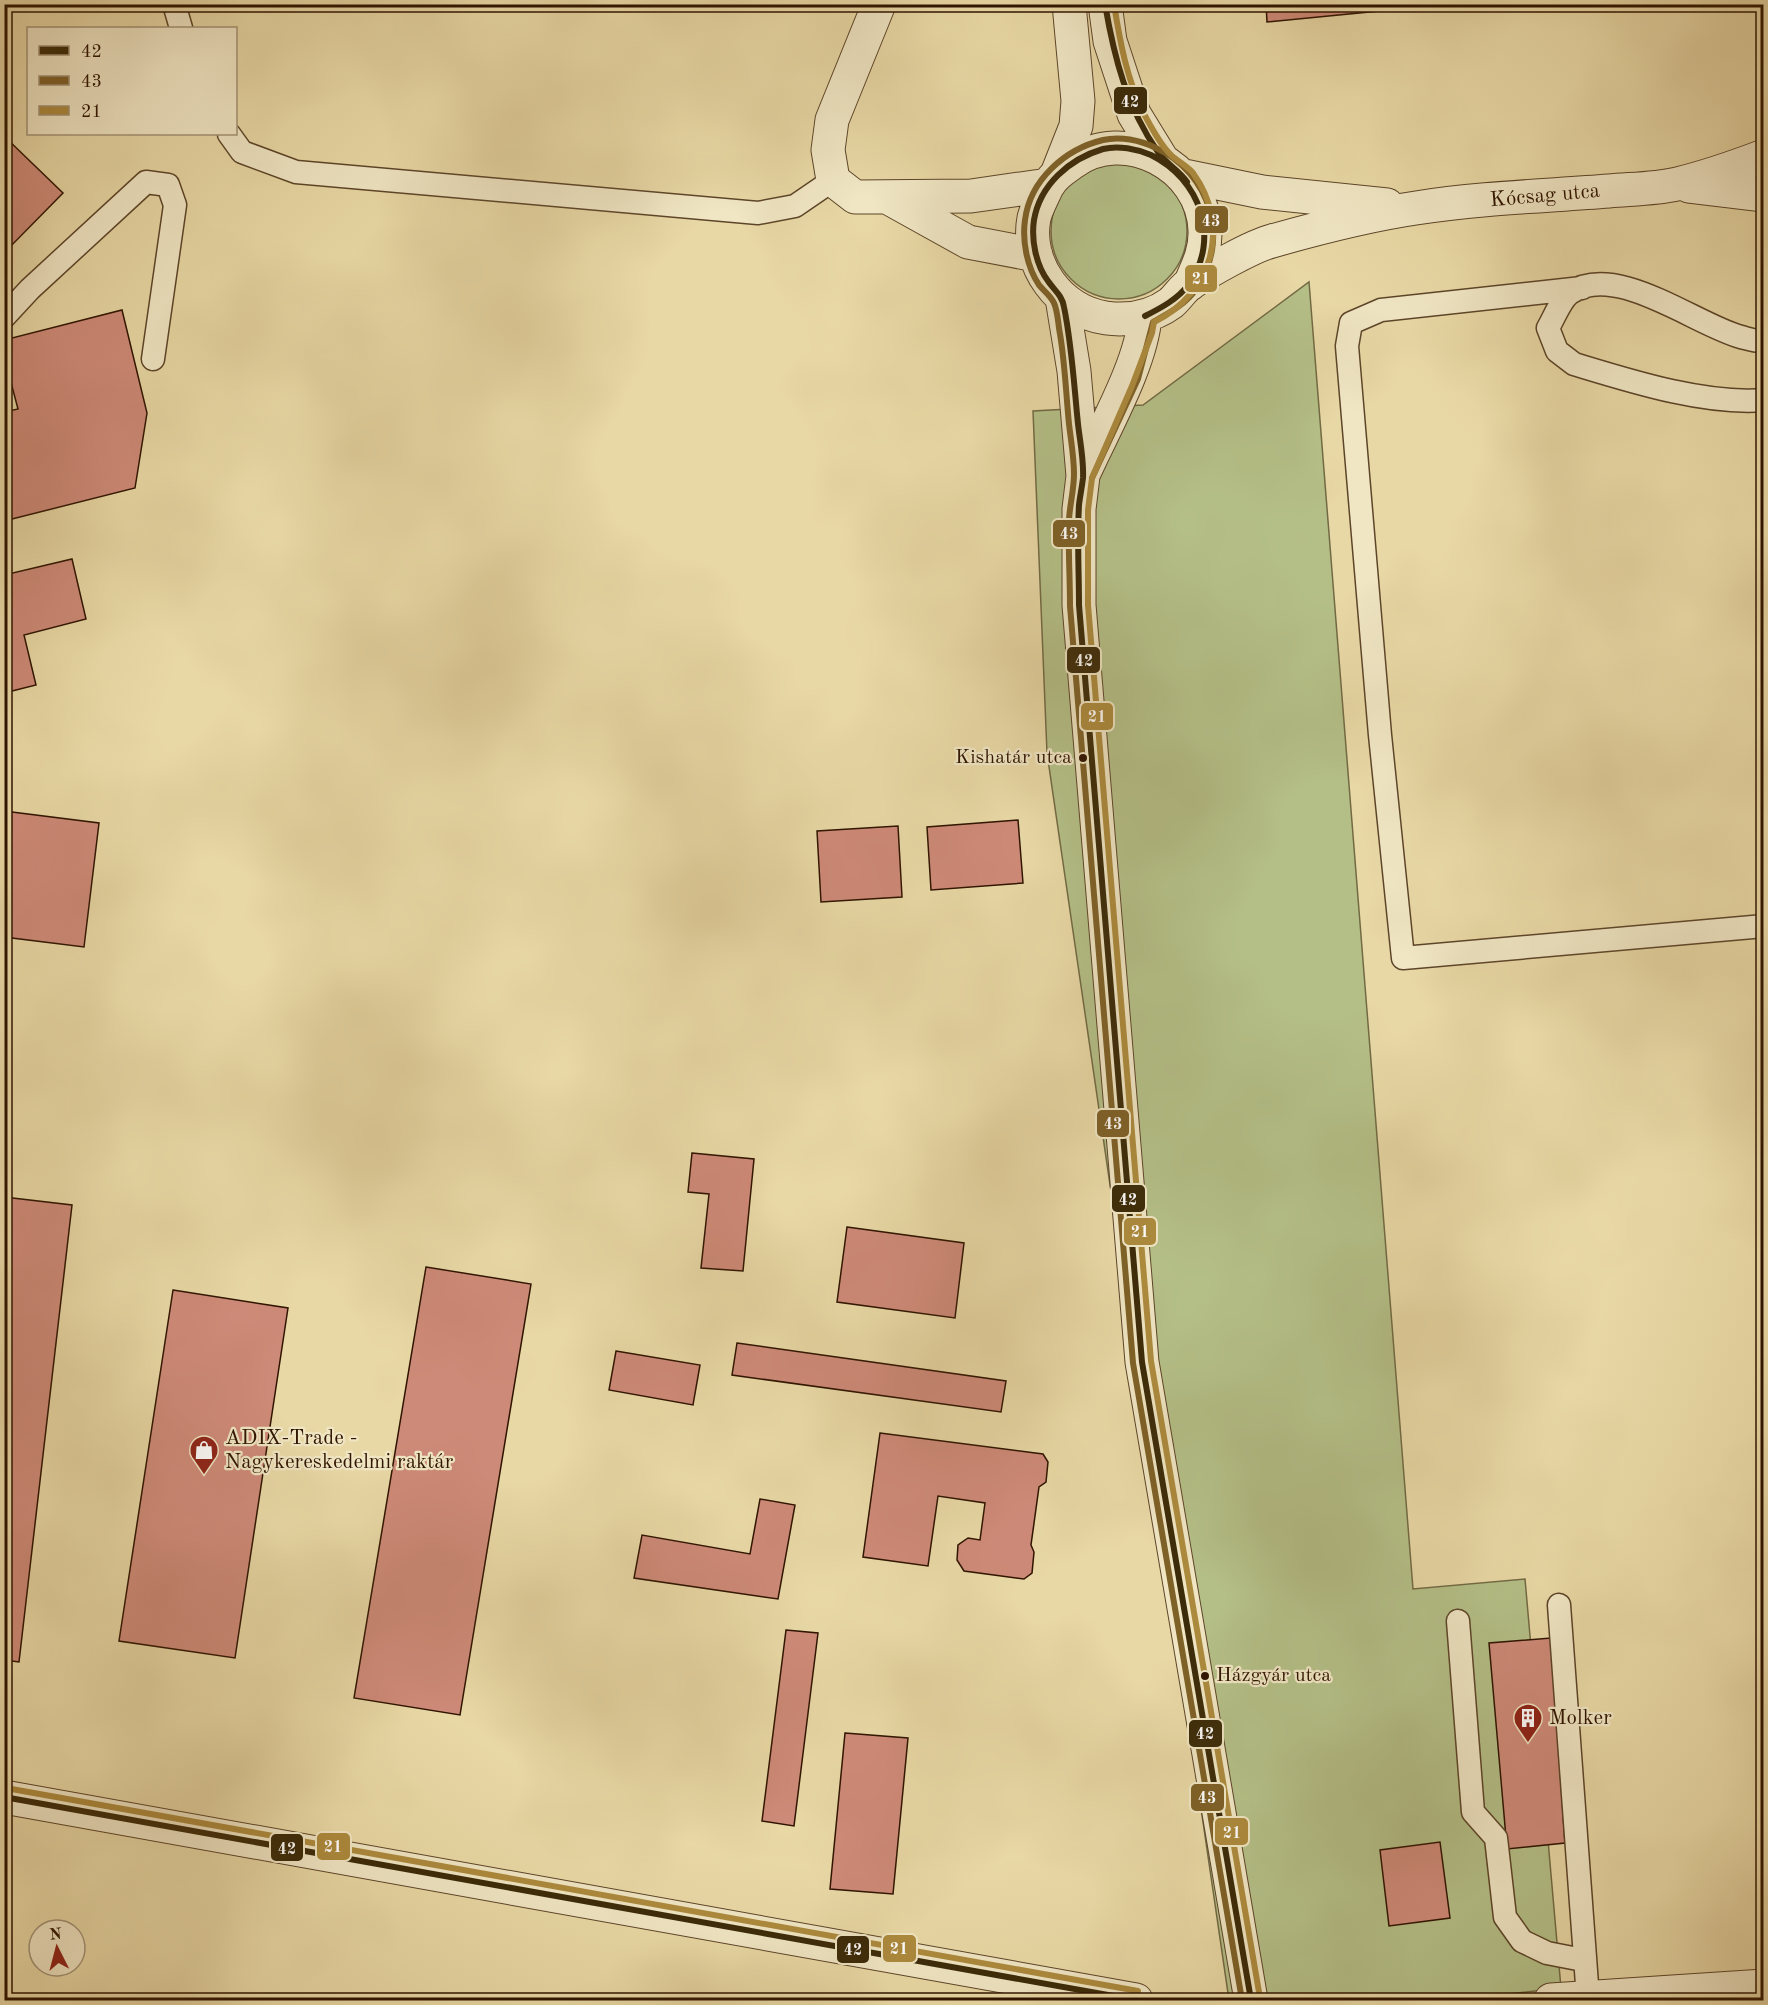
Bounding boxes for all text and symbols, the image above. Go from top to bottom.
legend [27,27,237,135]
text: 42 [81,43,102,61]
text: 43 [81,73,102,91]
line badge: 42 [1113,86,1148,115]
text: 42 [1121,95,1139,111]
text: 21 [81,103,102,121]
street label: Kócsag utca [1489,181,1601,211]
line badge: 43 [1194,205,1229,234]
text: 43 [1202,214,1220,230]
line badge: 21 [1184,264,1218,293]
text: 21 [1192,272,1210,288]
line badge: 43 [1052,519,1086,548]
text: 43 [1060,527,1078,543]
line badge: 42 [1066,646,1101,674]
text: 42 [1075,654,1093,670]
line badge: 21 [1080,702,1114,731]
text: 21 [1088,710,1106,726]
place label: Kishatár utca [955,748,1072,768]
marker: Kishatár utca [1077,752,1089,764]
line badge: 43 [1096,1109,1130,1138]
text: 43 [1104,1117,1122,1133]
line badge: 42 [1111,1184,1146,1213]
text: 42 [1119,1193,1137,1209]
line badge: 21 [1123,1217,1157,1246]
text: 21 [1131,1225,1149,1241]
place label: ADIX-Trade - Nagykereskedelmi raktár [225,1428,454,1473]
shop icon: ADIX-Trade - Nagykereskedelmi raktár [188,1434,220,1476]
place label: Házgyár utca [1216,1666,1331,1686]
marker: Házgyár utca [1199,1670,1211,1682]
building icon: Molker [1512,1702,1544,1744]
place label: Molker [1549,1708,1612,1729]
line badge: 42 [1188,1719,1223,1748]
text: 42 [1196,1727,1214,1743]
line badge: 43 [1190,1783,1225,1812]
text: 43 [1198,1791,1216,1807]
line badge: 21 [1214,1817,1249,1846]
text: 21 [1223,1826,1241,1842]
line badge: 21 [316,1832,351,1861]
line badge: 42 [270,1833,304,1862]
text: 21 [324,1840,342,1856]
text: 42 [278,1842,296,1858]
north arrow [27,1918,87,1978]
text: N [49,1926,63,1944]
line badge: 21 [882,1934,917,1963]
line badge: 42 [836,1935,870,1964]
text: 21 [890,1942,908,1958]
text: 42 [844,1943,862,1959]

